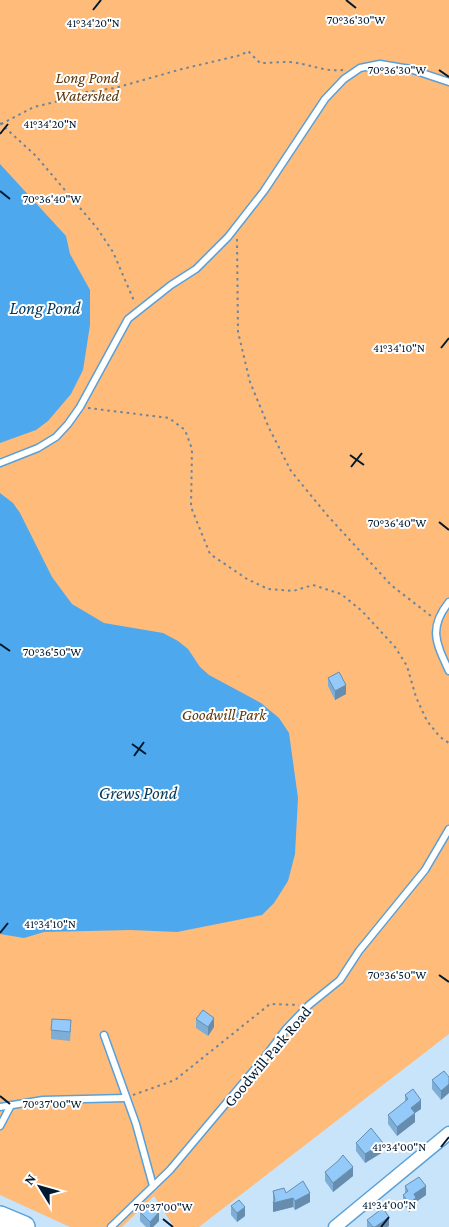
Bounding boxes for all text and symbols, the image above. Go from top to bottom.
text: 70°36'30"W [327,13,385,27]
text: 41°34'20"N [66,16,120,30]
text: 70°36'30"W [368,63,426,77]
park label: Long Pond Watershed [55,69,119,104]
text: 41°34'20"N [23,117,77,131]
text: 70°36'40"W [23,192,81,206]
water label: Long Pond [9,298,81,318]
text: 41°34'10"N [373,341,425,355]
text: 70°36'40"W [368,516,426,530]
text: 70°36'50"W [23,645,81,659]
park label: Goodwill Park [182,706,267,723]
water label: Grews Pond [99,783,178,803]
text: 41°34'10"N [24,917,76,931]
text: 70°36'50"W [368,968,426,982]
street label: Goodwill Park Road [220,1002,315,1110]
text: 70°37'00"W [22,1097,82,1111]
text: 41°34'00"N [372,1140,426,1154]
north arrow [15,1162,65,1212]
text: N [20,1170,39,1188]
text: 41°34'00"N [362,1198,416,1212]
text: 70°37'00"W [133,1200,193,1214]

